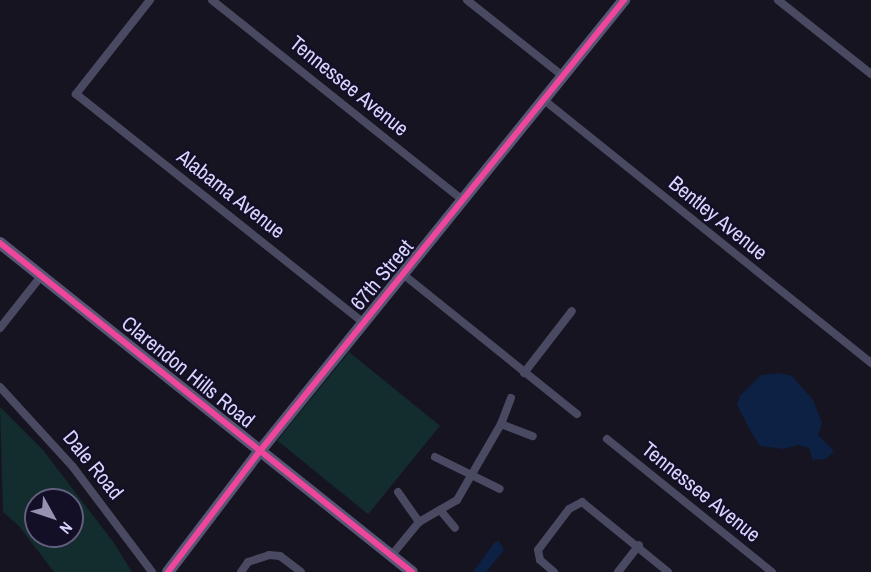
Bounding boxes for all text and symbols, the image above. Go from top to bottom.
street label: Tennessee Avenue [284,30,414,142]
street label: Alabama Avenue [172,144,290,244]
street label: Bentley Avenue [663,170,773,266]
street label: 67th Street [345,235,419,315]
street label: Clarendon Hills Road [116,311,260,433]
street label: Dale Road [58,425,128,505]
street label: Tennessee Avenue [636,436,766,548]
north arrow [24,488,84,548]
text: N [55,518,78,539]

